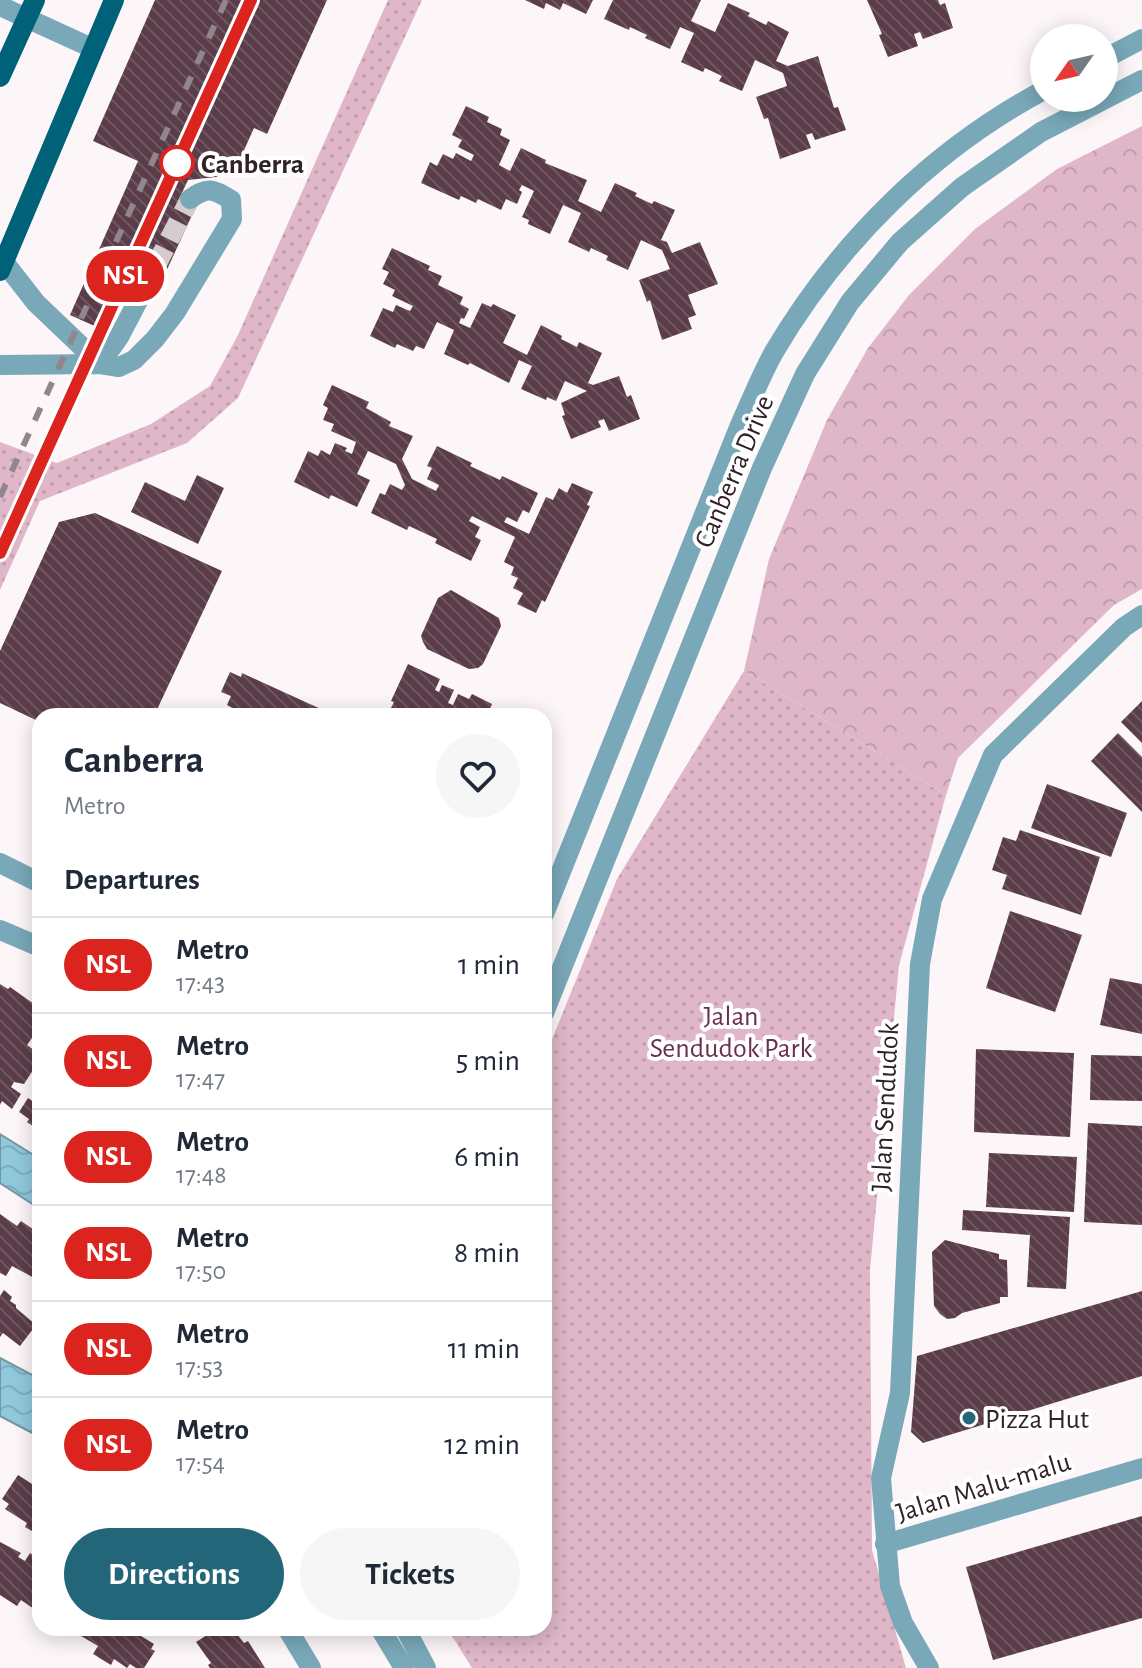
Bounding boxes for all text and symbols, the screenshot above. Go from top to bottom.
north arrow [1030,24,1118,112]
map controls [1030,24,1118,112]
marker: Canberra [160,146,194,180]
place label: Canberra [201,151,304,179]
line badge: NSL [79,250,171,302]
text: NSL [102,262,148,290]
street label: Canberra Drive [690,391,779,552]
button: heart [436,734,520,818]
text: Canberra [64,742,204,780]
text: Metro [64,793,125,819]
text: Departures [64,865,200,895]
text: Metro [176,935,249,965]
text: 1 min [458,950,520,980]
text: NSL [85,951,131,979]
text: 17:43 [176,970,225,996]
park label: Jalan Sendudok Park [650,1003,813,1063]
street label: Jalan Sendudok [868,1022,904,1192]
text: Metro [176,1031,249,1061]
text: 5 min [456,1046,520,1076]
text: NSL [85,1047,131,1075]
text: 17:47 [176,1066,225,1092]
text: Metro [176,1127,249,1157]
text: 6 min [454,1142,520,1172]
text: NSL [85,1143,131,1171]
text: 17:48 [176,1162,227,1188]
text: Metro [176,1223,249,1253]
text: 8 min [454,1238,520,1268]
text: NSL [85,1239,131,1267]
text: 17:50 [176,1258,226,1284]
text: Metro [176,1319,249,1349]
text: 11 min [448,1334,520,1364]
text: NSL [85,1335,131,1363]
text: 17:53 [176,1354,223,1380]
place label: Pizza Hut [985,1406,1089,1434]
marker: Pizza Hut [960,1409,978,1427]
text: Metro [176,1415,249,1445]
text: 12 min [444,1430,520,1460]
text: NSL [85,1431,131,1459]
street label: Jalan Malu-malu [893,1448,1074,1528]
text: 17:54 [176,1450,225,1476]
button: Directions [64,1528,284,1620]
button: Tickets [300,1528,520,1620]

